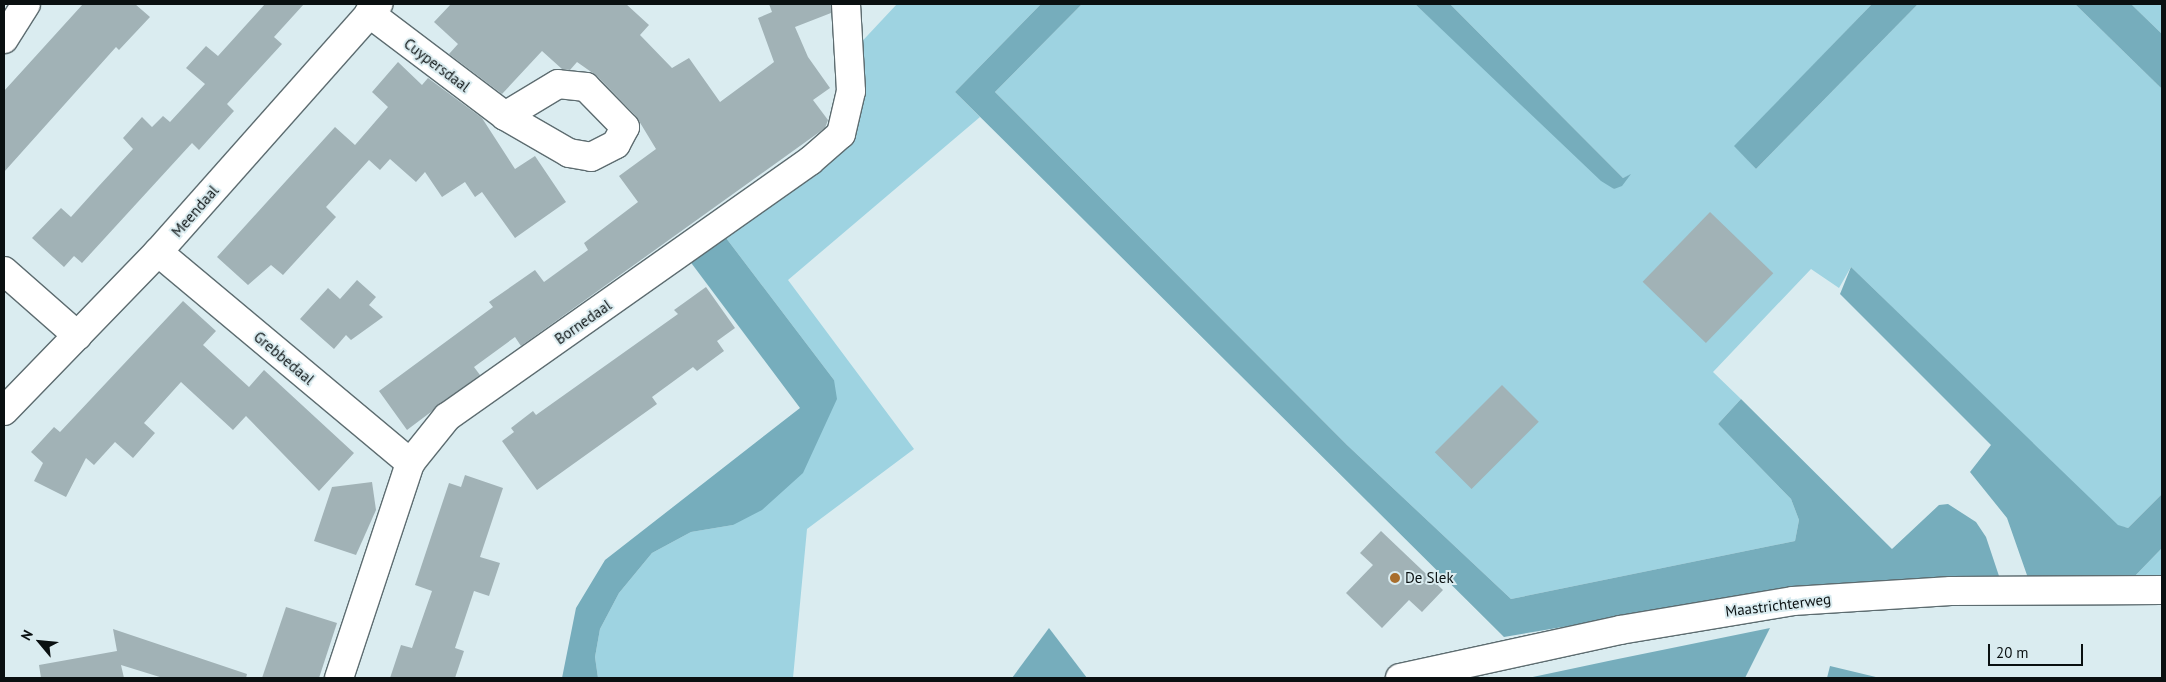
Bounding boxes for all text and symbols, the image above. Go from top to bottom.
street label: Cuypersdaal [400,34,474,96]
street label: Meendaal [168,182,222,240]
street label: Bornedaal [551,296,615,348]
street label: Grebbedaal [250,328,318,388]
place label: De Slek [1405,569,1454,587]
marker: De Slek [1389,572,1401,584]
street label: Maastrichterweg [1724,590,1832,620]
north arrow [15,617,65,667]
text: N [17,627,37,643]
scale bar [1991,634,2086,666]
text: 20 m [1996,643,2029,662]

